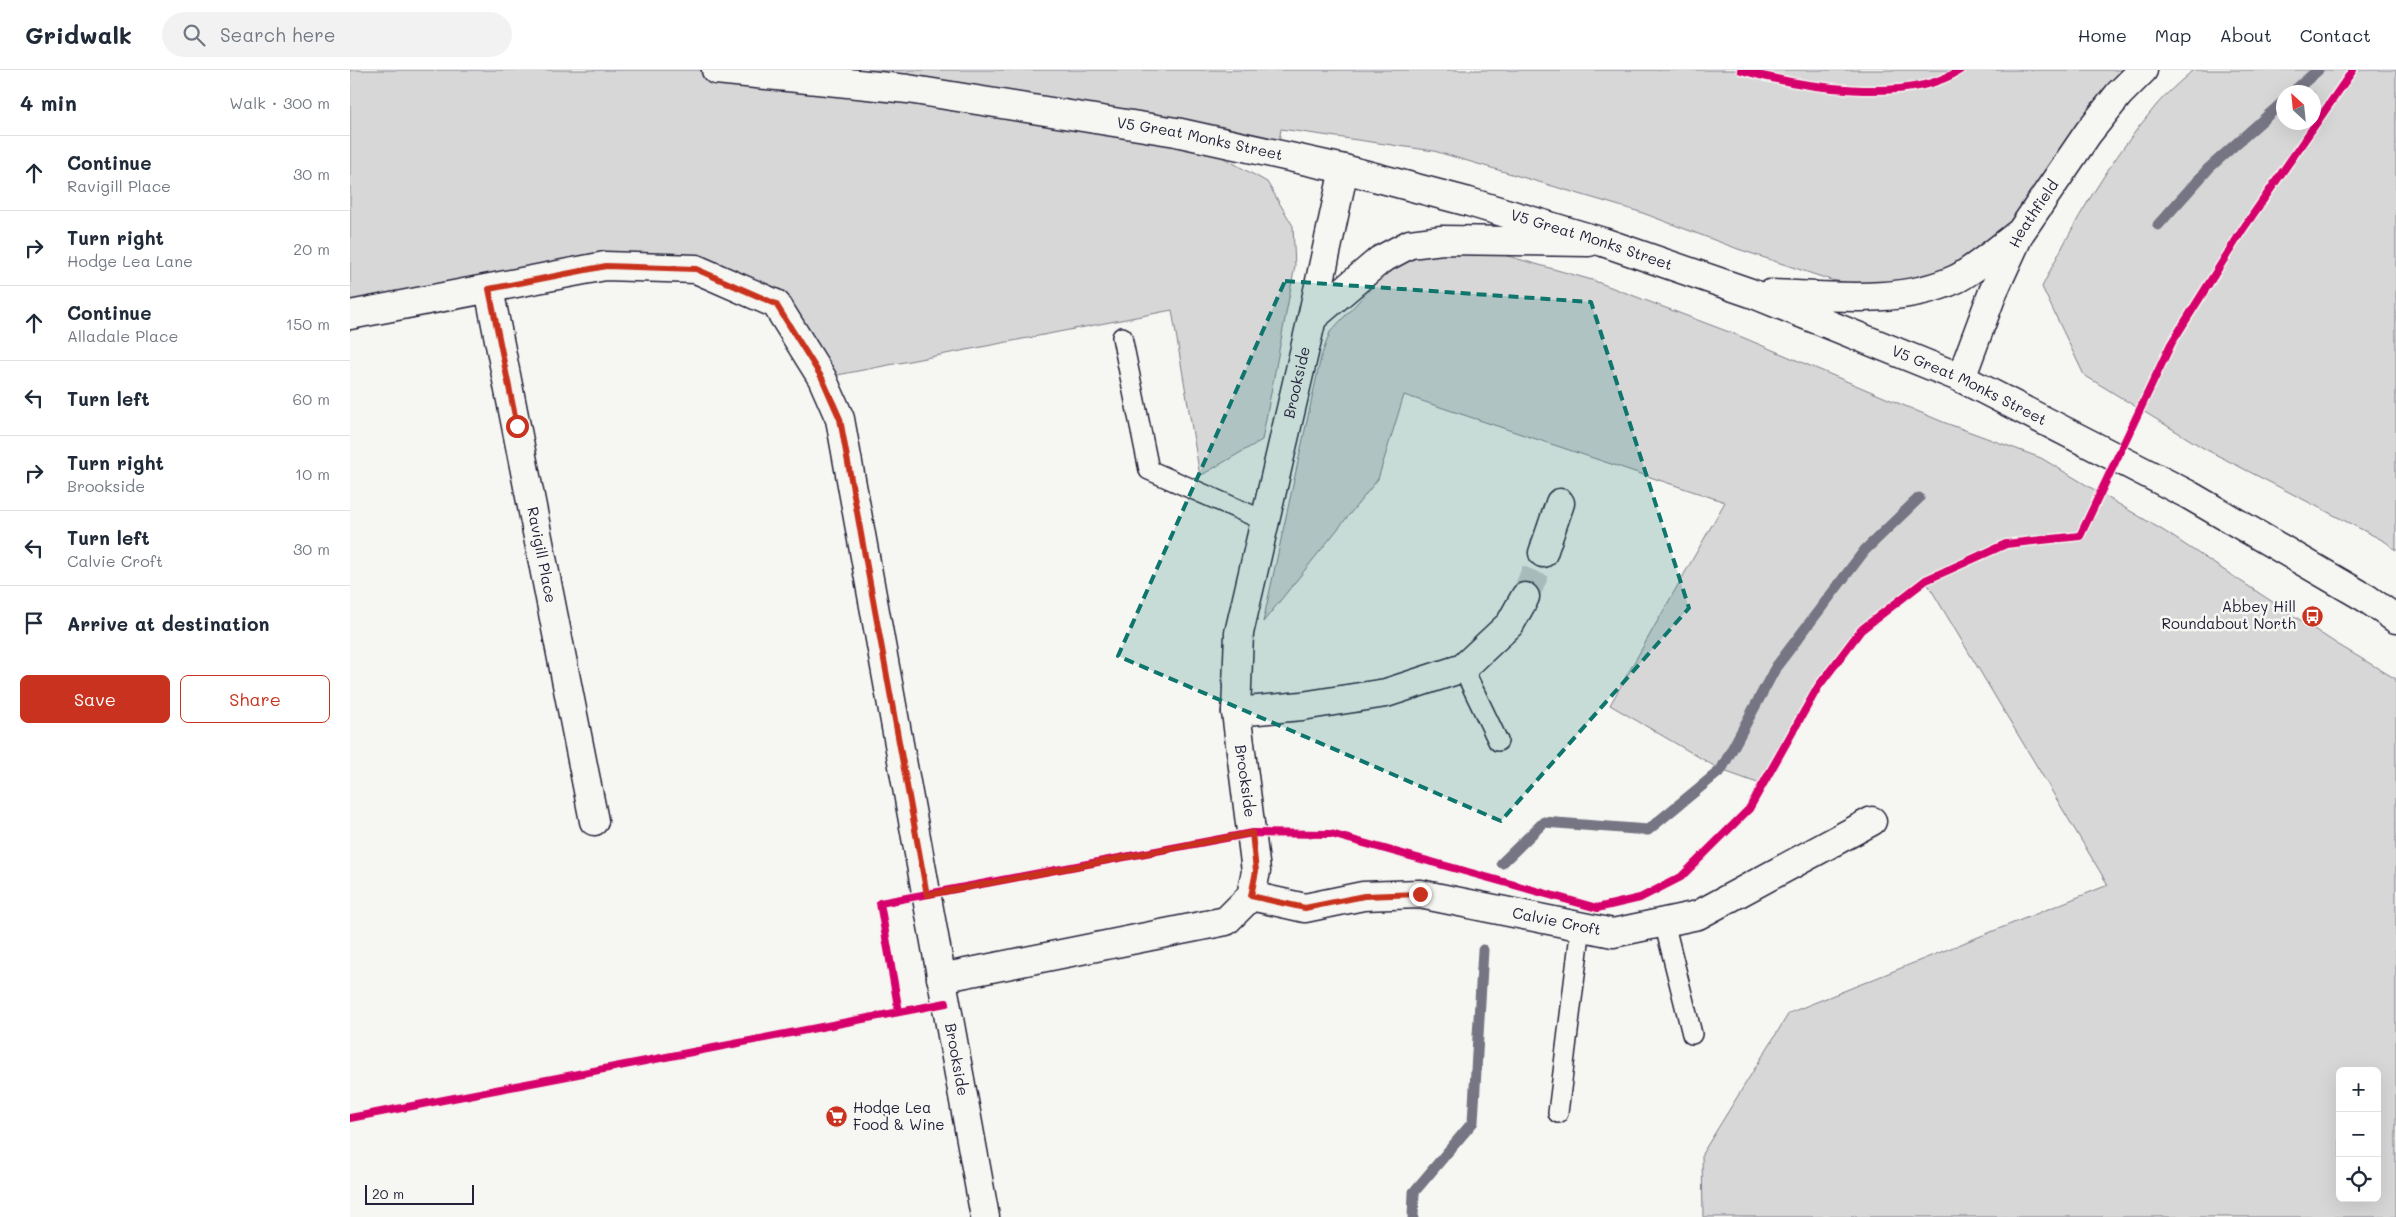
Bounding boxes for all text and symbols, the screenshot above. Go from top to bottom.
search box [162,12,512,57]
text: Gridwalk [25,19,132,50]
icon: search [180,21,208,49]
text: Search here [220,22,336,47]
text: Home [2078,23,2127,47]
text: Map [2155,23,2191,47]
text: About [2219,23,2272,47]
text: Contact [2300,23,2371,47]
north arrow [2276,85,2321,130]
text: 4 min [20,89,77,116]
text: Walk · 300 m [229,92,330,113]
street label: V5 Great Monks Street [1115,112,1285,164]
text: Continue [67,150,152,175]
icon: ahead [20,159,48,187]
text: 30 m [293,163,330,184]
text: Ravigill Place [67,175,171,196]
street label: Heathfield [2004,175,2062,251]
street label: V5 Great Monks Street [1508,204,1676,274]
text: Turn right [67,225,164,250]
icon: right [20,234,48,262]
text: 20 m [293,238,330,259]
text: Hodge Lea Lane [67,250,193,271]
text: Continue [67,300,152,325]
icon: ahead [20,309,48,337]
text: 150 m [286,313,330,334]
text: Alladale Place [67,325,178,346]
street label: V5 Great Monks Street [1889,340,2050,429]
street label: Brookside [1278,344,1314,420]
icon: left [20,384,48,412]
text: Turn left [67,386,150,411]
text: 60 m [293,388,330,409]
route start [506,415,529,438]
text: Turn right [67,450,164,475]
icon: right [20,459,48,487]
text: 10 m [295,463,330,484]
text: Brookside [67,475,145,496]
street label: Ravigill Place [523,505,562,604]
text: Turn left [67,525,150,550]
icon: left [20,534,48,562]
text: 30 m [293,538,330,559]
text: Calvie Croft [67,550,163,571]
place label: Abbey Hill Roundabout North [2162,596,2296,633]
bus stop icon: Abbey Hill Roundabout North [2300,604,2324,628]
icon: arrive [20,609,48,637]
text: Arrive at destination [67,611,270,636]
button: Save [20,675,170,723]
button: Share [180,675,330,723]
street label: Brookside [1231,743,1261,819]
route end [1409,883,1432,906]
street label: Calvie Croft [1511,902,1603,939]
street label: Brookside [941,1022,974,1097]
map controls [2336,1067,2381,1202]
button: + [2336,1067,2381,1112]
place label: Hodge Lea Food & Wine [853,1097,944,1134]
supermarket icon: Hodge Lea Food & Wine [825,1105,849,1129]
button: − [2336,1112,2381,1157]
button: locate [2336,1157,2381,1202]
scale bar [365,1182,474,1205]
text: 20 m [372,1184,404,1203]

